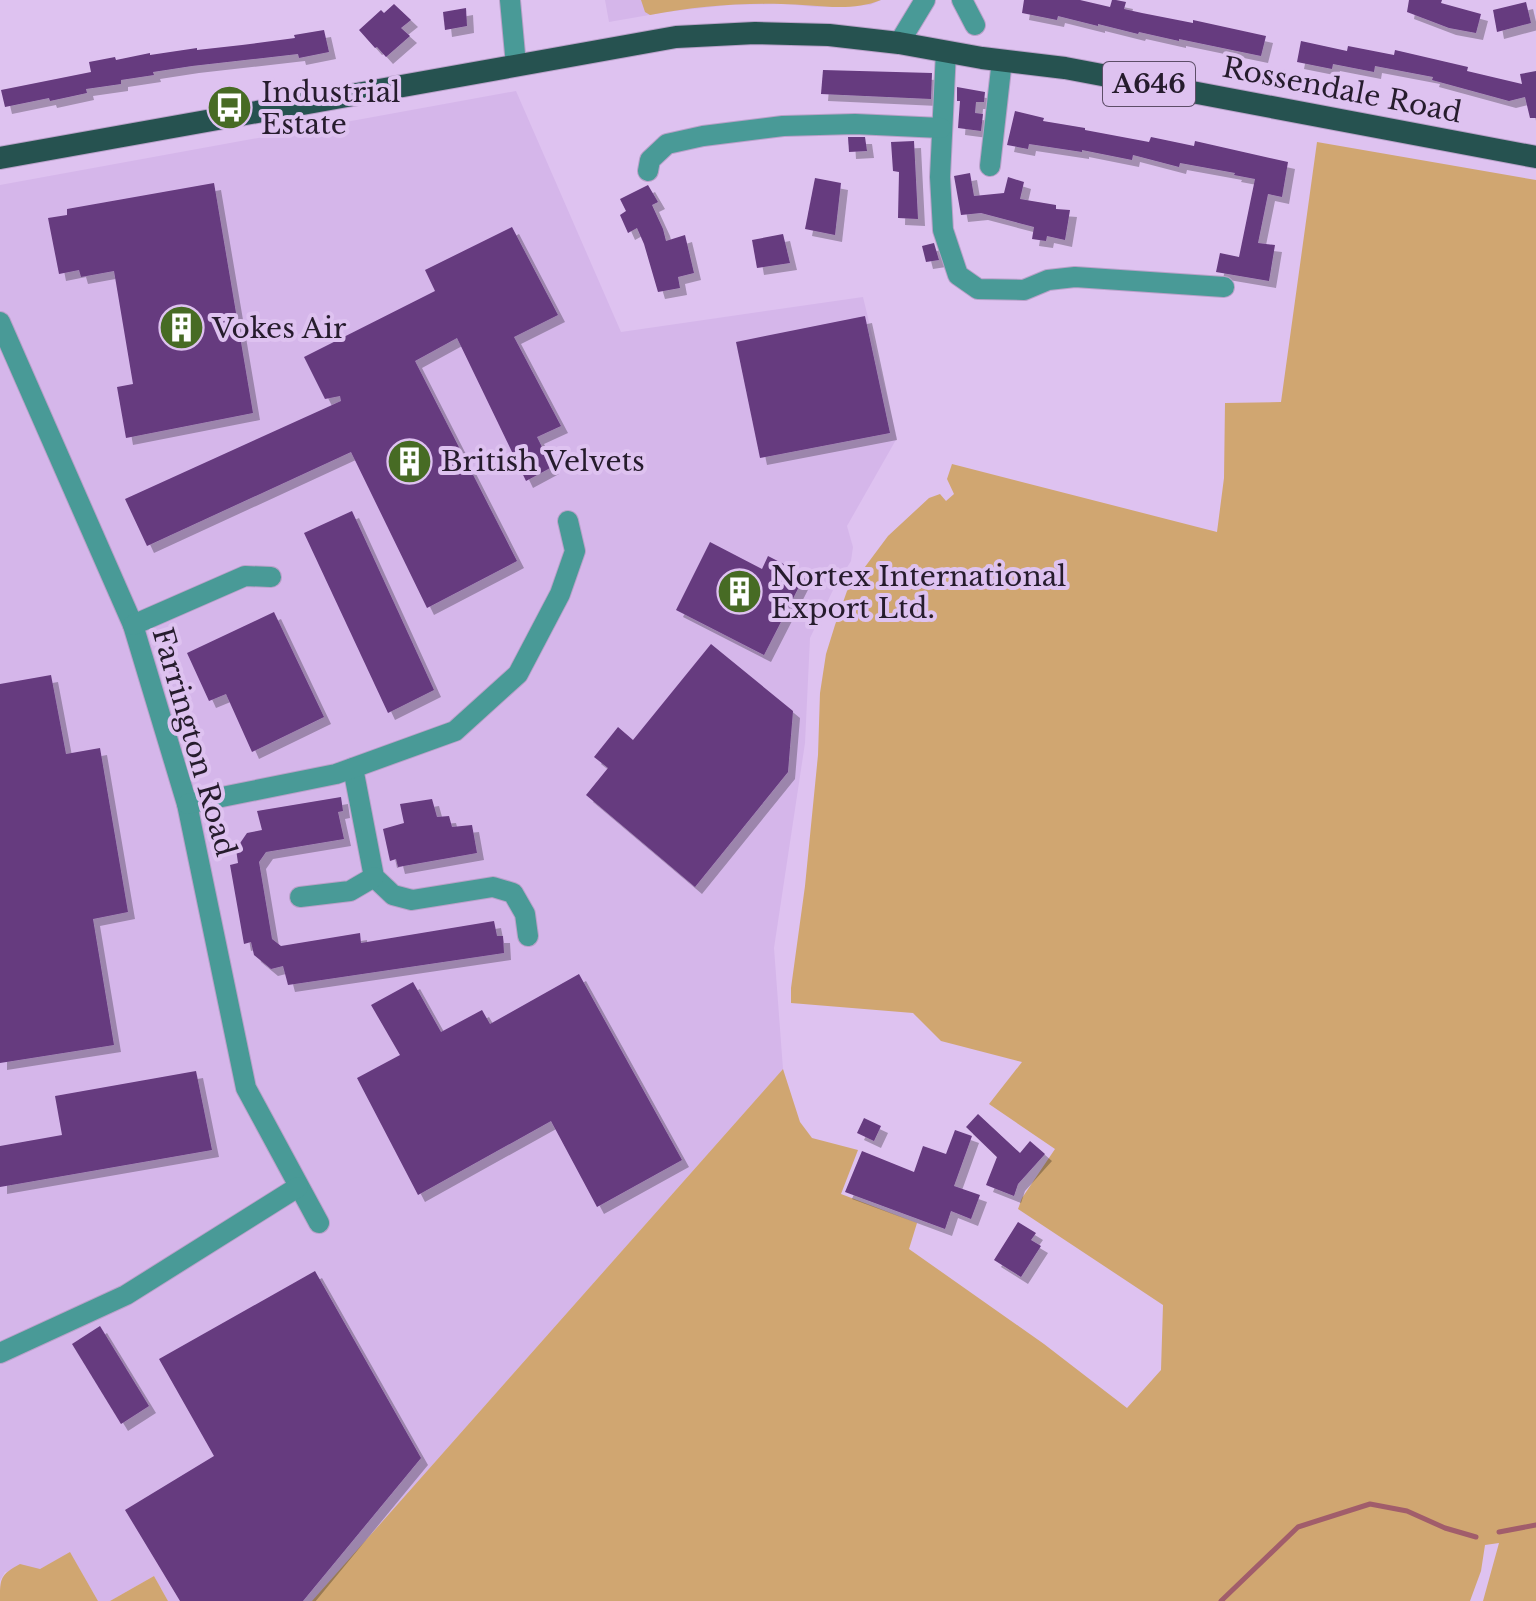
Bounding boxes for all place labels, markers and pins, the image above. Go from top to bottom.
place label: Industrial Estate [261,75,400,142]
bus stop icon: Industrial Estate [206,84,254,132]
building icon: Vokes Air [157,304,205,352]
place label: Vokes Air [211,311,347,346]
building icon: British Velvets [386,437,434,485]
place label: British Velvets [441,444,645,479]
place label: Nortex International Export Ltd. [771,559,1066,626]
building icon: Nortex International Export Ltd. [716,568,764,616]

